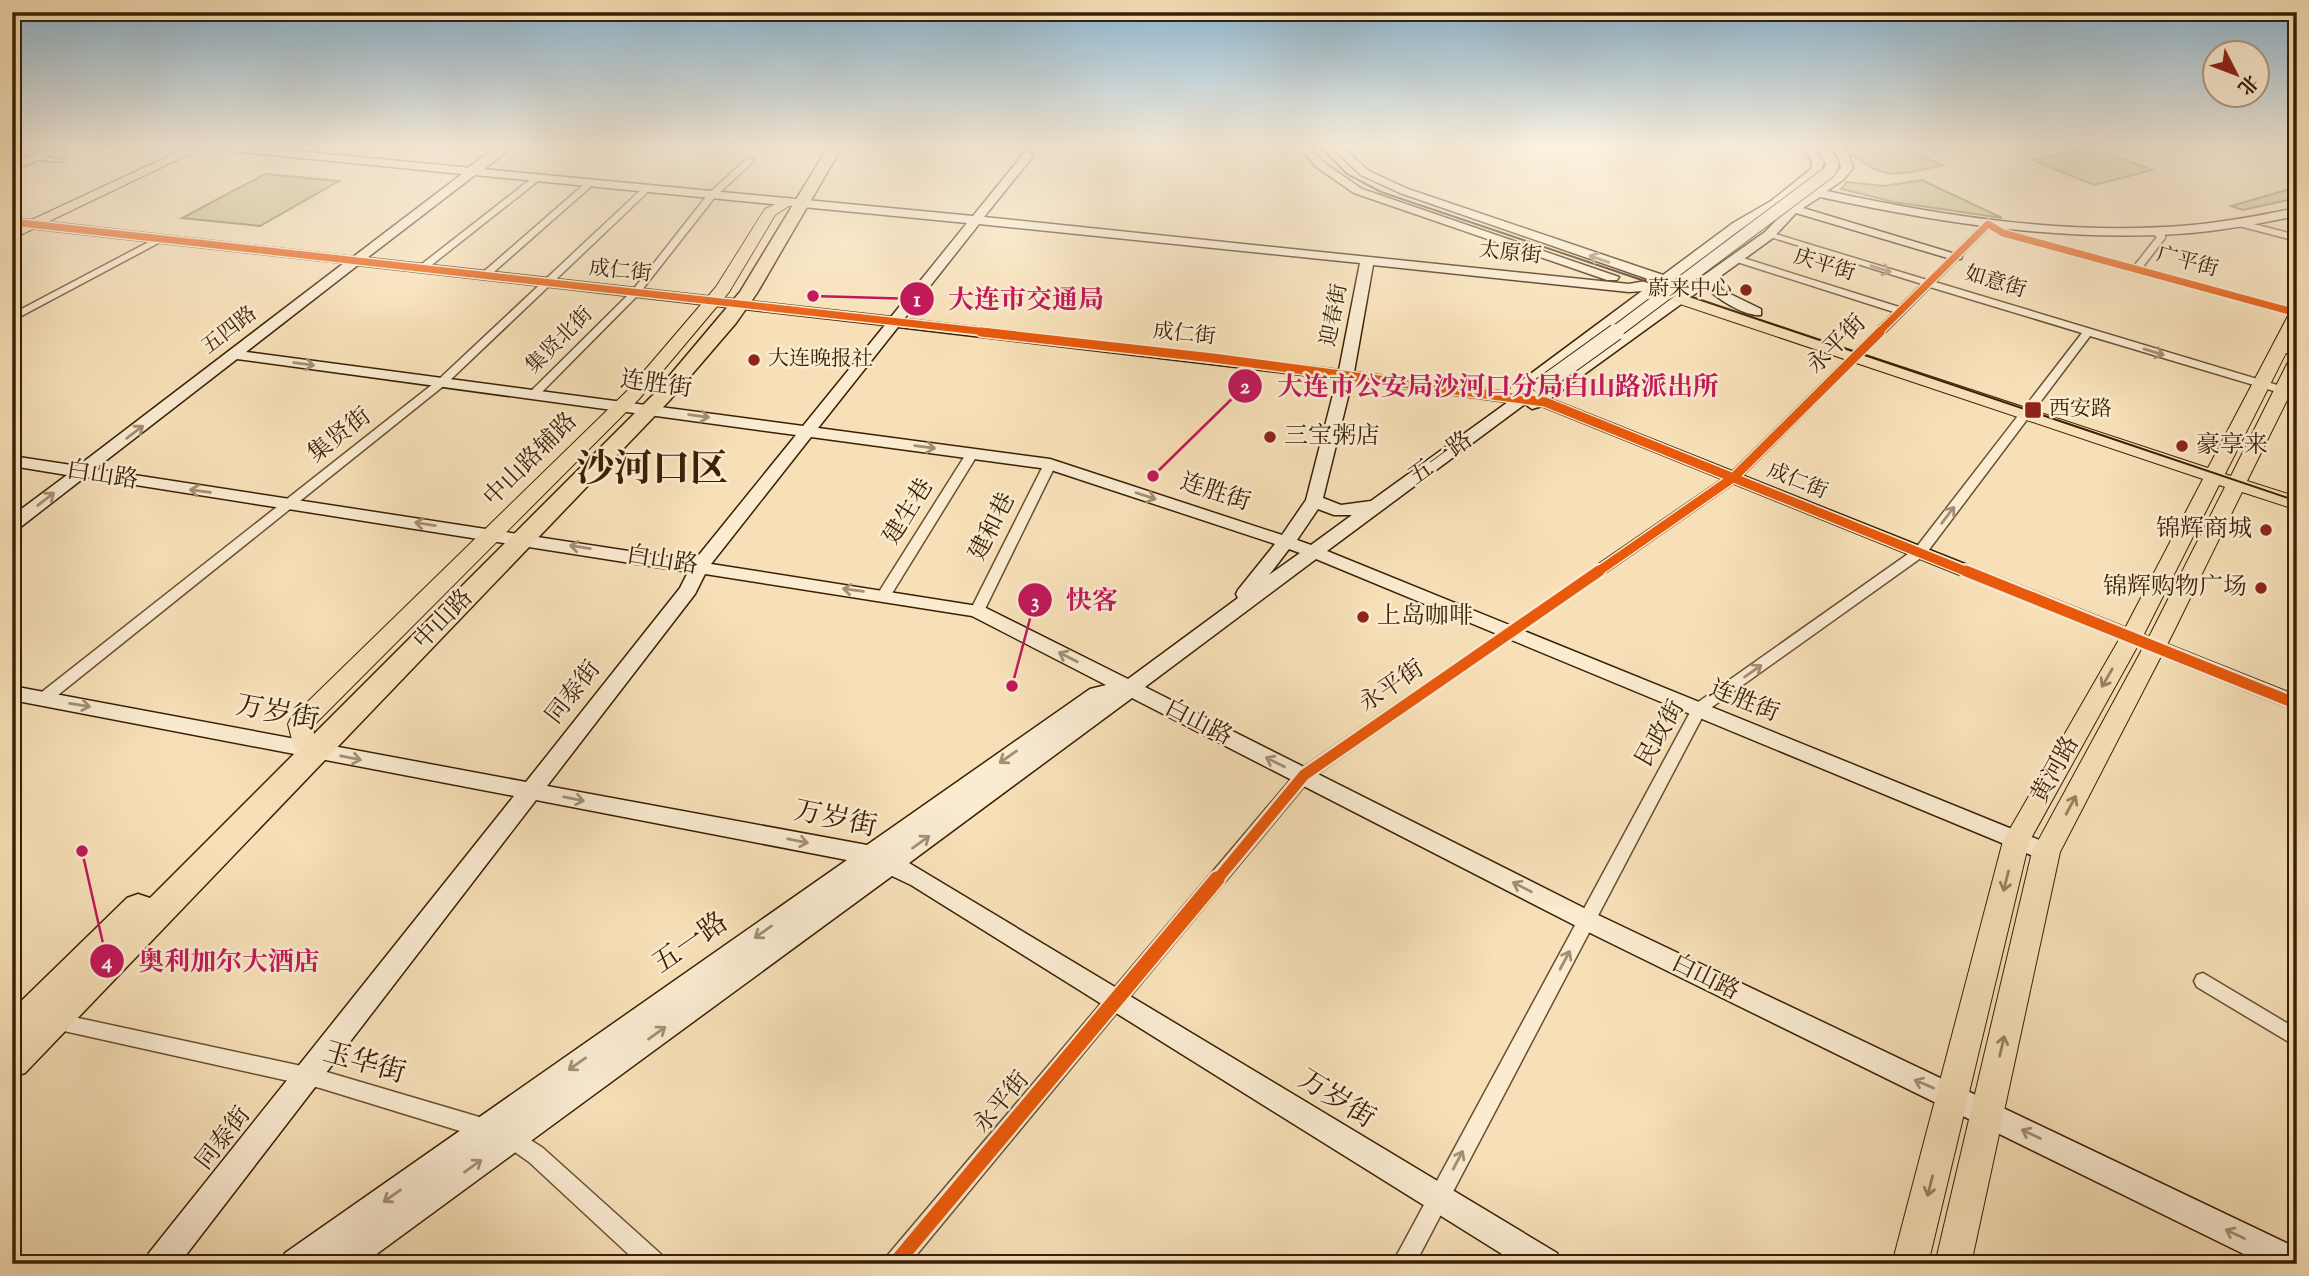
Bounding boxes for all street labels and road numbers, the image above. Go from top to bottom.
street label: 太原街 [1477,236,1543,272]
street label: 广平街 [2153,240,2221,286]
street label: 庆平街 [1789,242,1859,290]
street label: 成仁街 [587,254,653,290]
street label: 如意街 [1960,259,2030,307]
street label: 迎春街 [1314,281,1356,349]
street label: 五四路 [196,300,264,362]
street label: 集贤北街 [520,301,600,381]
street label: 永平街 [1800,308,1874,382]
street label: 成仁街 [1151,317,1217,353]
street label: 连胜街 [618,363,694,407]
street label: 集贤街 [301,400,379,472]
street label: 中山路辅路 [477,406,585,514]
street label: 五一路 [1402,424,1480,494]
street label: 白山路 [64,454,140,498]
street label: 成仁街 [1762,456,1832,508]
street label: 连胜街 [1176,466,1254,520]
street label: 建生巷 [876,472,942,552]
street label: 建和巷 [962,487,1024,567]
street label: 白山路 [624,539,700,583]
street label: 中山路 [407,582,481,658]
street label: 永平街 [1353,653,1431,721]
street label: 同泰街 [538,654,610,732]
street label: 连胜街 [1704,673,1784,731]
street label: 万岁街 [232,686,322,742]
street label: 白山路 [1158,692,1238,754]
street label: 民政街 [1628,694,1694,774]
street label: 黄河路 [2024,730,2088,810]
street label: 万岁街 [790,792,880,848]
street label: 五一路 [645,904,737,984]
street label: 白山路 [1665,947,1745,1009]
street label: 玉华街 [318,1033,410,1095]
street label: 万岁街 [1290,1061,1382,1139]
street label: 永平街 [966,1064,1038,1142]
street label: 同泰街 [188,1100,260,1178]

